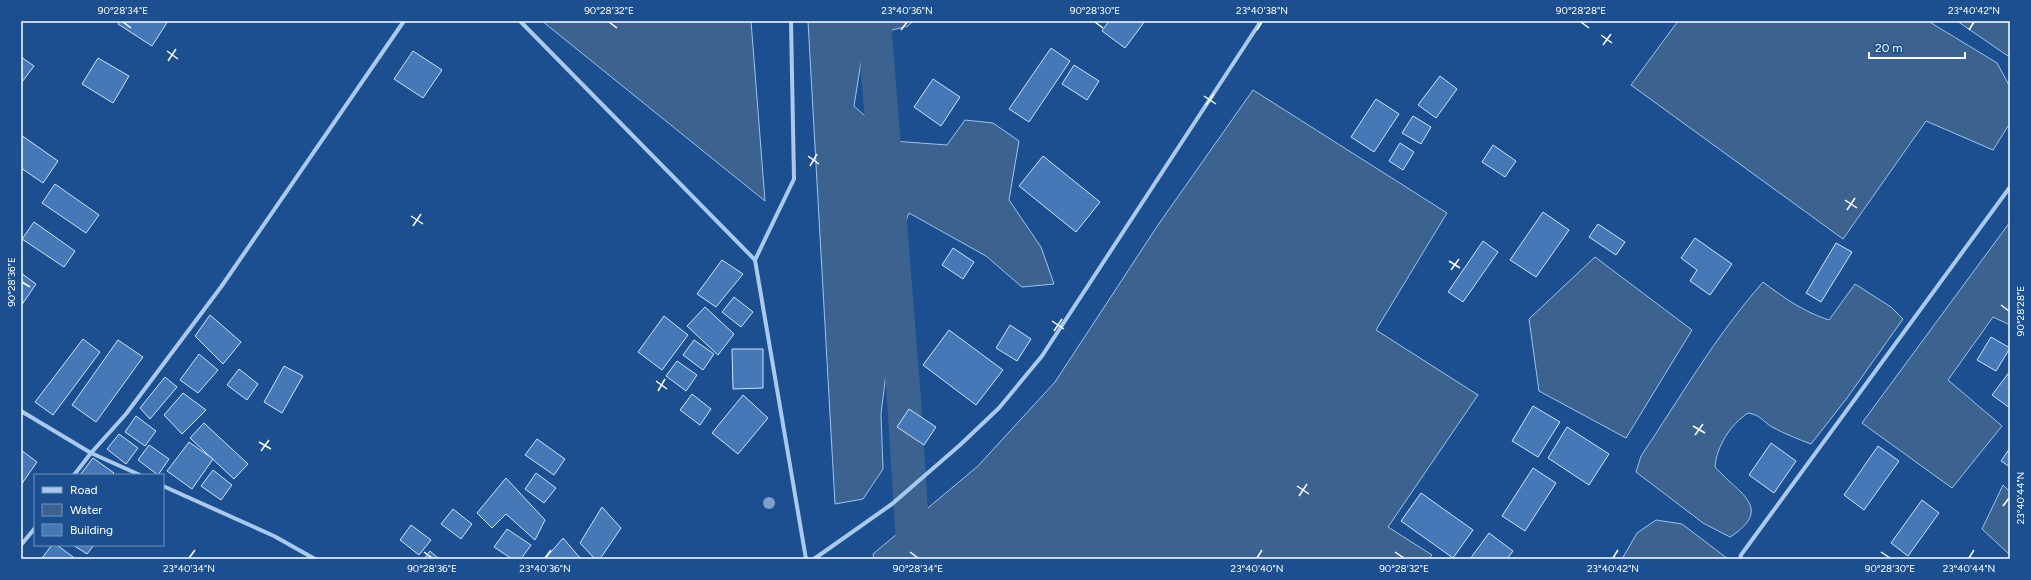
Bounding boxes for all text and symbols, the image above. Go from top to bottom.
text: 90°28'34"E [98,4,148,17]
text: 90°28'32"E [584,4,634,17]
text: 23°40'36"N [881,4,933,17]
text: 90°28'30"E [1070,4,1120,17]
text: 23°40'38"N [1236,4,1288,17]
text: 90°28'28"E [1556,4,1606,17]
text: 23°40'42"N [1948,4,2000,17]
scale bar [1869,34,1965,60]
text: 20 m [1875,41,1903,55]
text: 90°28'36"E [5,257,18,307]
text: 90°28'28"E [2014,286,2027,336]
text: 23°40'44"N [2014,472,2027,524]
legend [34,474,164,546]
text: Road [70,483,98,497]
text: Water [70,503,102,517]
text: Building [70,523,113,537]
text: 23°40'34"N [163,562,215,575]
text: 90°28'36"E [407,562,457,575]
text: 23°40'36"N [519,562,571,575]
text: 90°28'34"E [893,562,943,575]
text: 23°40'40"N [1231,562,1283,575]
text: 90°28'32"E [1379,562,1429,575]
text: 23°40'42"N [1587,562,1639,575]
text: 90°28'30"E [1865,562,1915,575]
text: 23°40'44"N [1943,562,1995,575]

